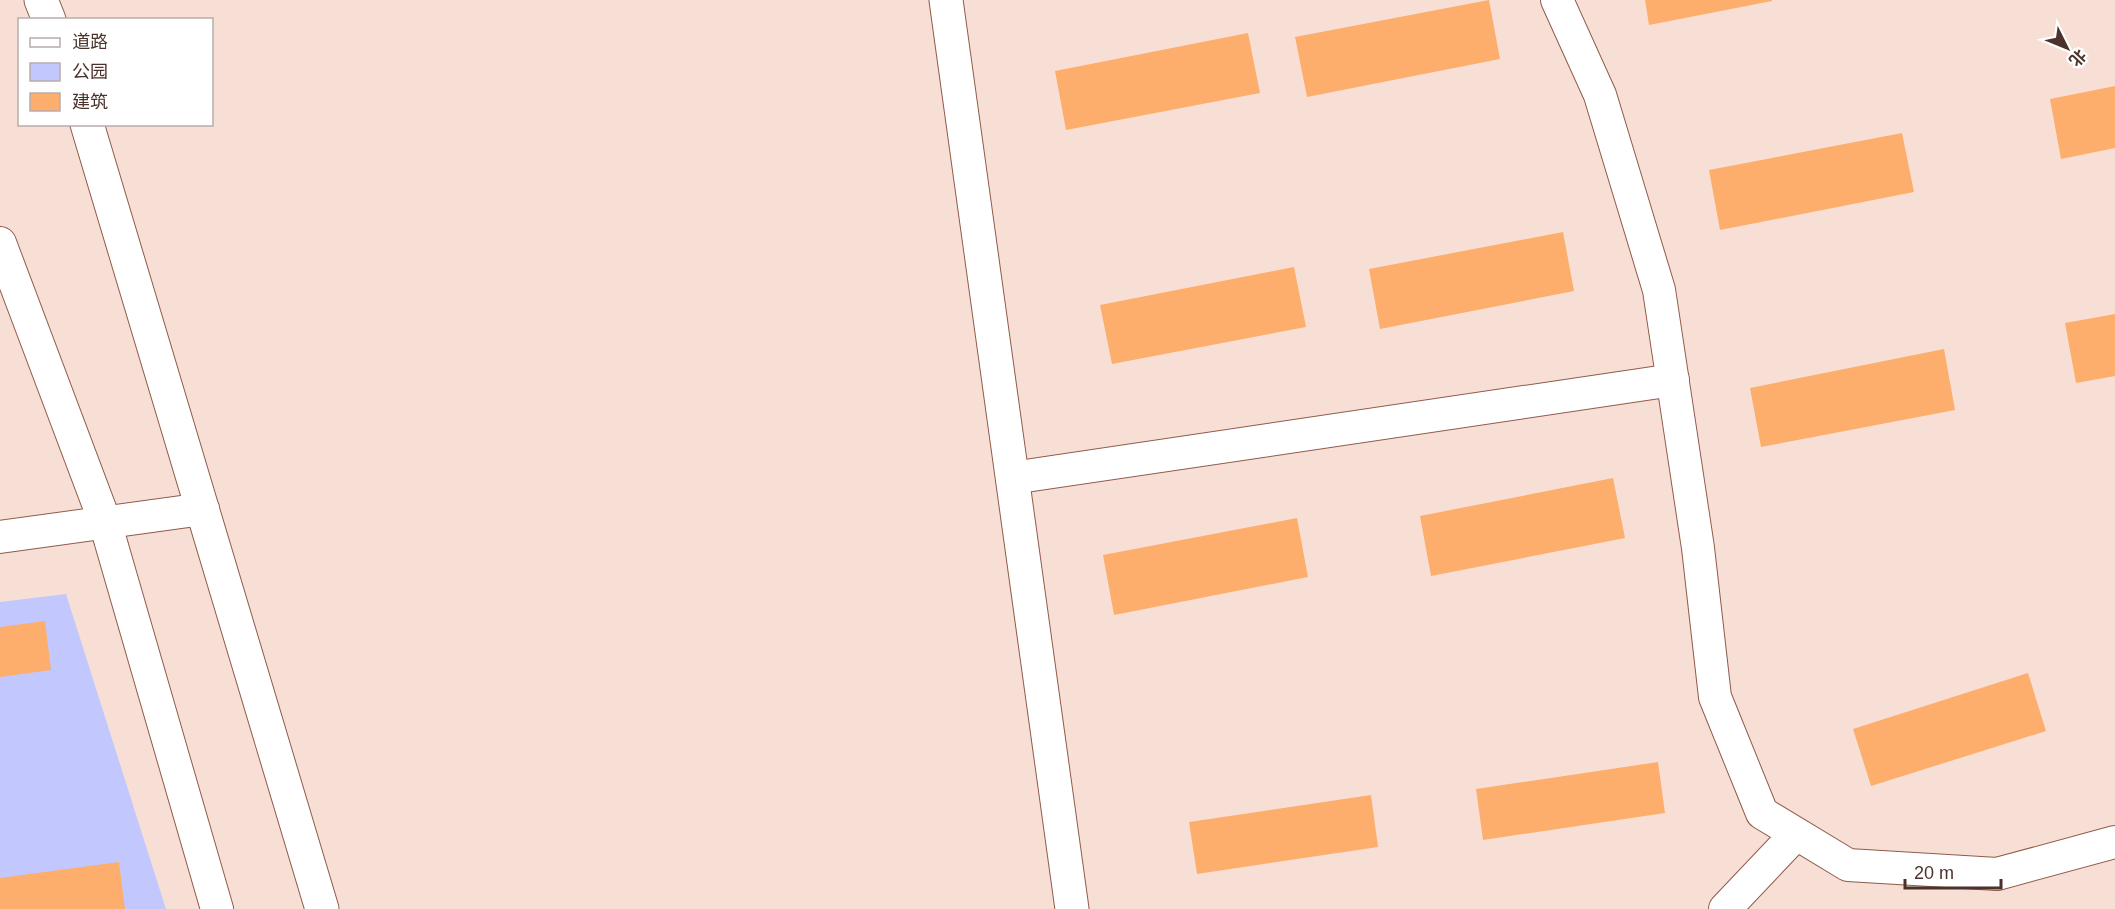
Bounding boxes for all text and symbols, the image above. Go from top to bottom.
legend [18,18,213,126]
north arrow [2037,18,2097,78]
text: 道路 [72,32,108,52]
text: 北 [2066,46,2089,70]
text: 公园 [72,62,108,82]
text: 建筑 [72,92,108,112]
scale bar [1905,852,2001,890]
text: 20 m [1914,863,1954,883]

